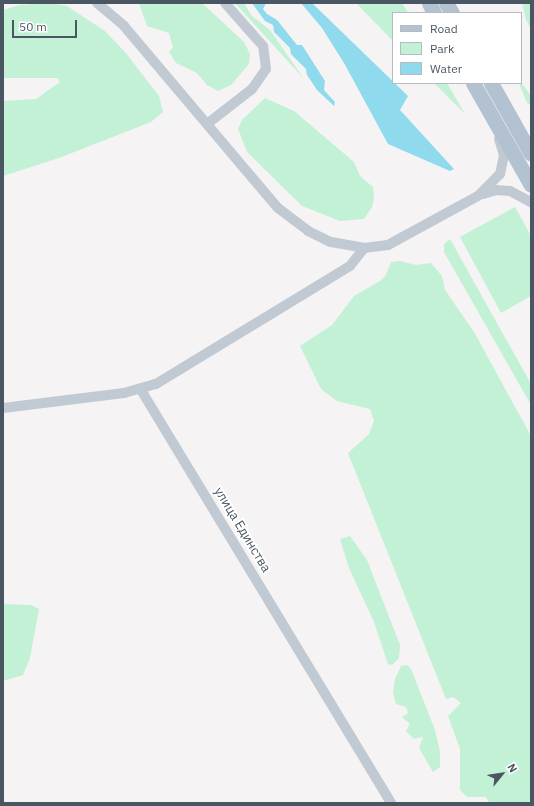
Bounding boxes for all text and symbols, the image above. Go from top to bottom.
scale bar [14,12,79,38]
legend [392,12,522,84]
text: 50 m [19,19,47,34]
text: Road [430,21,458,36]
text: Park [430,41,454,56]
text: Water [430,61,462,76]
street label: улица Единства [210,485,274,575]
north arrow [482,754,522,794]
text: N [504,761,520,775]

